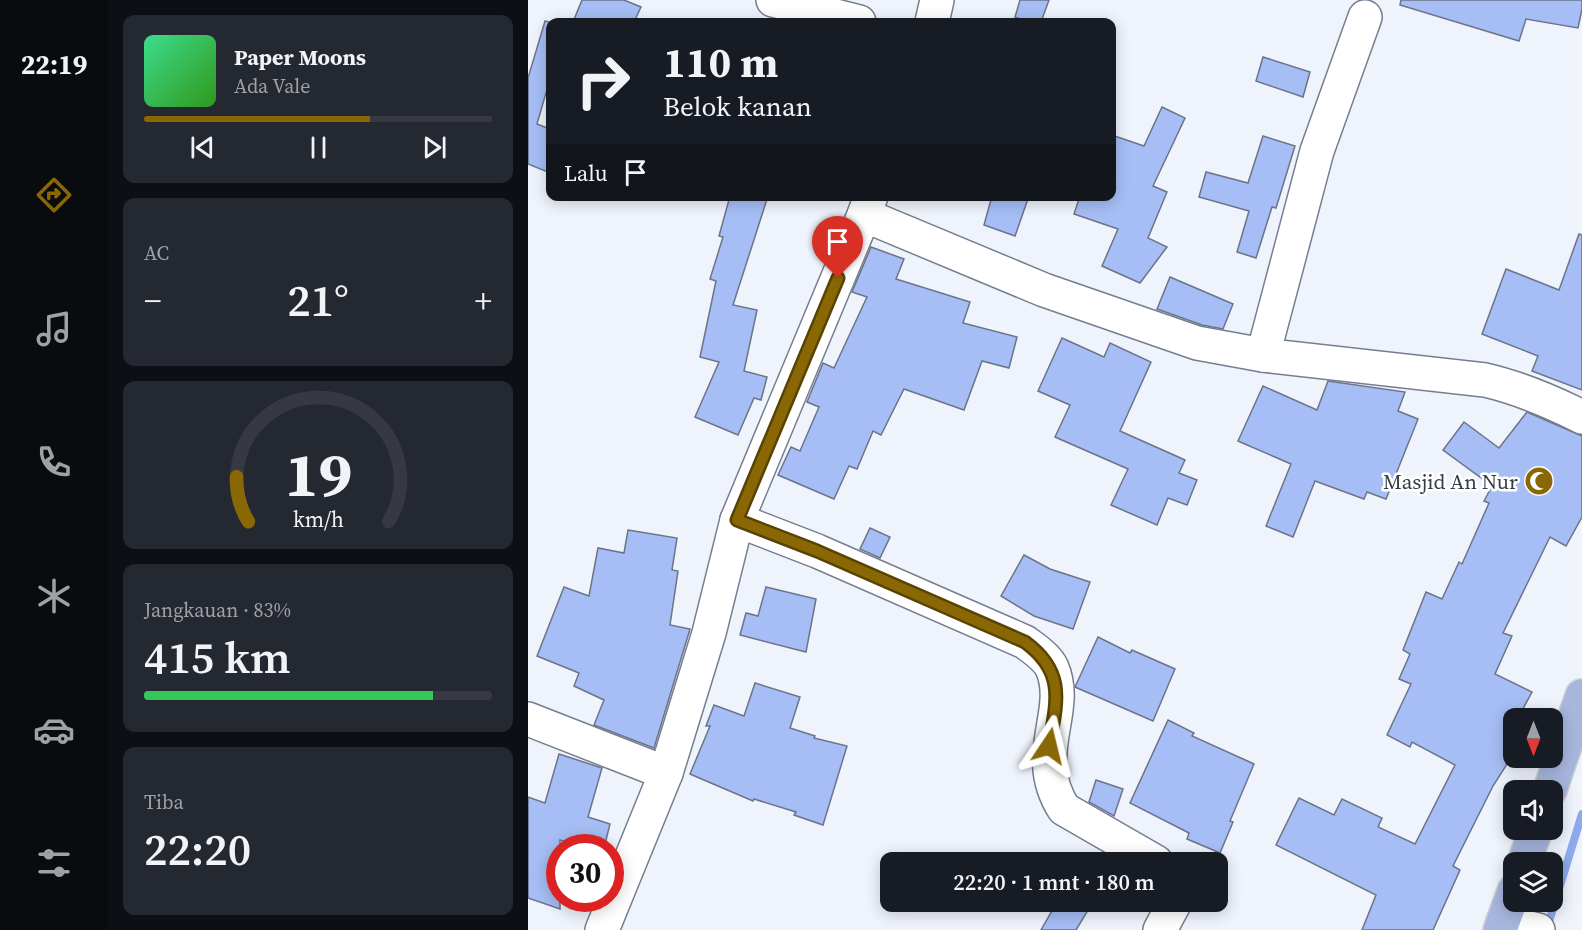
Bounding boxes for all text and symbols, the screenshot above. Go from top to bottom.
text: 110 m [663,33,778,91]
text: Paper Moons [234,42,366,72]
icon: right [564,42,642,120]
text: 22:19 [21,46,87,83]
text: Ada Vale [234,72,310,100]
text: Belok kanan [663,88,812,125]
icon: previous [186,131,219,164]
icon: pause [302,131,335,164]
icon: next [418,131,451,164]
icon: arrive [619,156,652,189]
text: Lalu [564,158,607,188]
icon: directions [33,174,75,216]
pin [812,216,863,278]
icon: arrive [821,225,854,258]
text: AC [144,239,169,267]
text: 21° [287,269,349,331]
text: − [144,278,162,323]
text: + [475,278,492,323]
icon: music [33,308,75,350]
text: 19 [284,431,352,517]
icon: phone [33,441,75,483]
mosque icon: Masjid An Nur [1523,465,1555,497]
place label: Masjid An Nur [1383,467,1518,496]
text: km/h [292,505,344,534]
icon: climate [33,575,75,617]
text: Jangkauan · 83% [144,596,291,624]
text: 415 km [144,626,291,688]
north arrow [1503,708,1563,768]
map controls [1503,708,1563,912]
icon: car [33,709,75,751]
position arrow [1017,714,1081,778]
button: sound [1503,780,1563,840]
text: Tiba [144,788,184,816]
text: 22:20 [144,818,251,880]
speed limit sign: 30 [546,834,624,912]
icon: filters [33,842,75,884]
button: layers [1503,852,1563,912]
text: 22:20 · 1 mnt · 180 m [953,867,1155,897]

